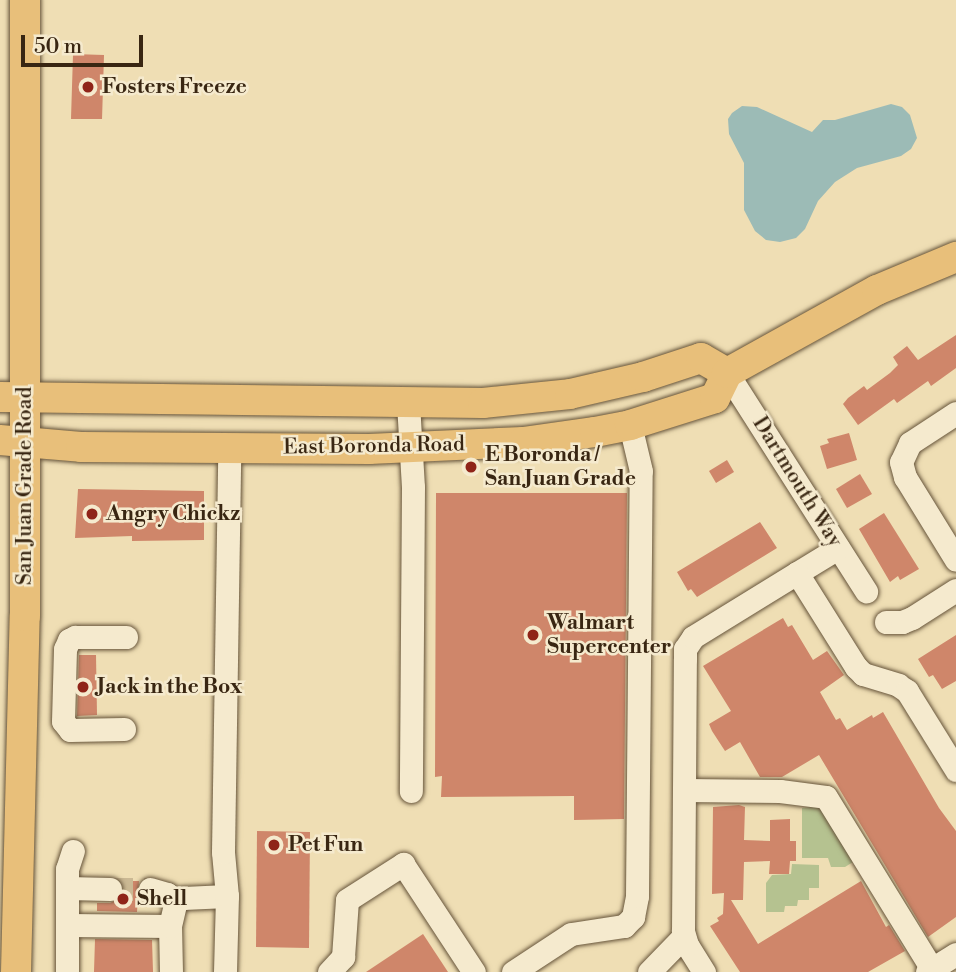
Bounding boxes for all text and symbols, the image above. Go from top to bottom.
scale bar [24,21,147,65]
text: 50 m [34,34,82,60]
place label: Fosters Freeze [102,74,247,100]
marker: Fosters Freeze [80,79,96,95]
street label: San Juan Grade Road [12,387,38,585]
street label: Dartmouth Way [747,412,847,552]
street label: East Boronda Road [283,432,465,460]
place label: E Boronda / San Juan Grade [485,442,636,492]
marker: E Boronda / San Juan Grade [463,459,479,475]
place label: Angry Chickz [106,501,240,527]
marker: Angry Chickz [84,506,100,522]
place label: Walmart Supercenter [547,610,671,660]
marker: Walmart Supercenter [525,627,541,643]
place label: Jack in the Box [97,674,242,700]
marker: Jack in the Box [75,679,91,695]
place label: Pet Fun [288,832,363,858]
marker: Pet Fun [266,837,282,853]
place label: Shell [137,886,187,912]
marker: Shell [115,891,131,907]

